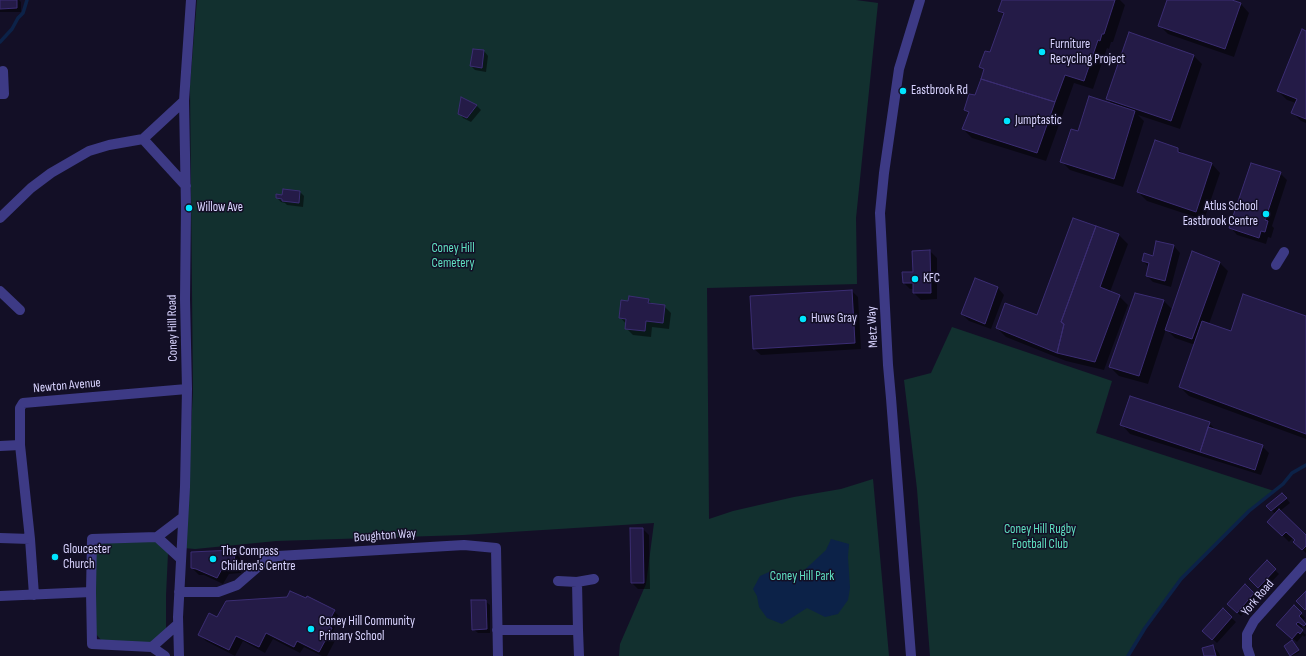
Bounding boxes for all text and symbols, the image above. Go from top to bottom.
place label: Furniture Recycling Project [1050,37,1125,68]
marker: Furniture Recycling Project [1037,47,1047,57]
place label: Eastbrook Rd [911,83,968,99]
marker: Eastbrook Rd [898,86,908,96]
place label: Jumptastic [1015,113,1062,129]
marker: Jumptastic [1002,116,1012,126]
place label: Atlus School Eastbrook Centre [1183,199,1258,230]
place label: Willow Ave [197,200,243,216]
marker: Willow Ave [184,203,194,213]
marker: Atlus School Eastbrook Centre [1261,209,1271,219]
park label: Coney Hill Cemetery [431,241,475,272]
place label: KFC [923,271,940,287]
marker: KFC [910,274,920,284]
street label: Coney Hill Road [165,294,181,362]
street label: Metz Way [864,306,882,348]
place label: Huws Gray [811,311,857,327]
marker: Huws Gray [798,314,808,324]
street label: Newton Avenue [33,375,101,397]
park label: Coney Hill Rugby Football Club [1004,522,1076,553]
street label: Boughton Way [353,526,417,546]
place label: Gloucester Church [63,542,111,573]
place label: The Compass Children's Centre [221,544,296,575]
marker: Gloucester Church [50,552,60,562]
marker: The Compass Children's Centre [208,554,218,564]
park label: Coney Hill Park [770,569,834,585]
street label: York Road [1238,577,1278,619]
place label: Coney Hill Community Primary School [319,614,415,645]
marker: Coney Hill Community Primary School [306,624,316,634]

